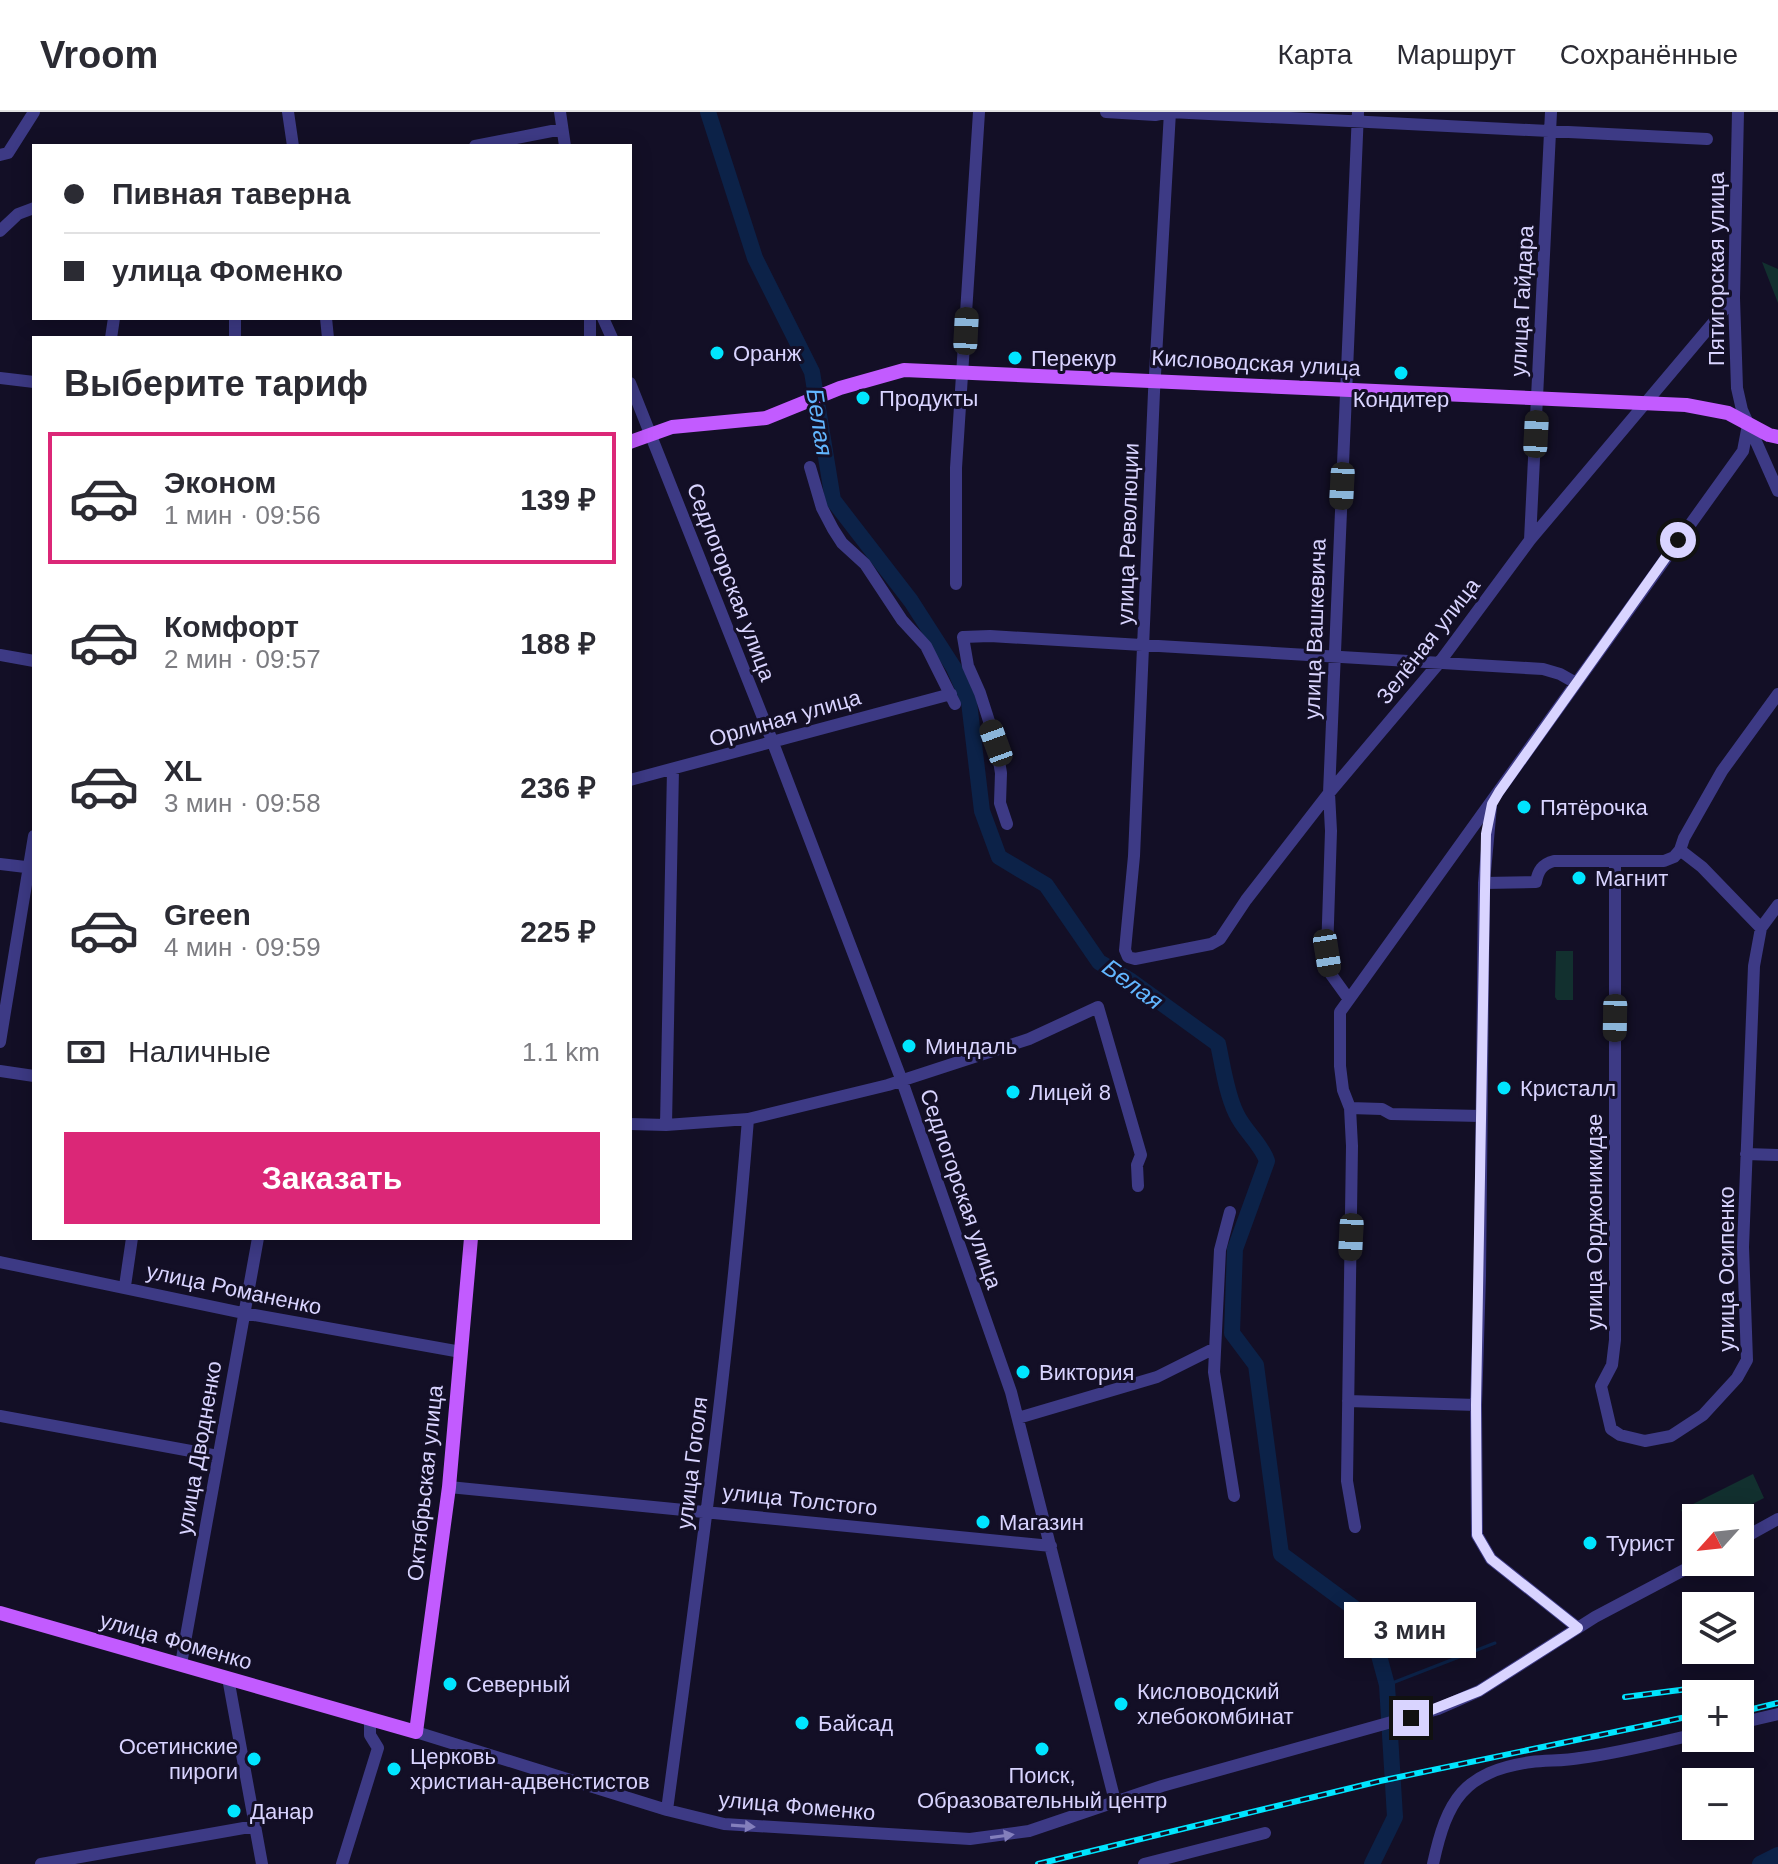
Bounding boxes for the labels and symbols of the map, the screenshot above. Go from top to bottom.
street label: Пятигорская улица [1704,171,1729,366]
street label: улица Гайдара [1506,224,1538,377]
car [953,306,979,356]
place label: Оранж [733,341,802,366]
marker: Оранж [708,344,726,362]
street label: Кисловодская улица [1151,345,1362,381]
place label: Перекур [1031,346,1116,371]
marker: Перекур [1006,349,1024,367]
marker: Кондитер [1392,364,1410,382]
water label: Белая [801,386,839,458]
place label: Продукты [879,386,978,411]
place label: Кондитер [1353,387,1449,412]
marker: Продукты [854,389,872,407]
car [1523,409,1549,459]
street label: улица Революции [1112,442,1144,626]
car [1329,461,1355,511]
street label: Седлогорская улица [682,480,781,685]
route start [1660,522,1696,558]
street label: улица Вашкевича [1299,537,1331,720]
street label: Зелёная улица [1371,573,1485,709]
street label: Орлиная улица [706,684,864,752]
car [977,716,1015,770]
place label: Пятёрочка [1540,795,1649,820]
marker: Пятёрочка [1515,798,1533,816]
place label: Магнит [1595,866,1668,891]
marker: Магнит [1570,869,1588,887]
car [1311,927,1343,979]
water label: Белая [1098,953,1169,1015]
car [1603,994,1627,1042]
place label: Миндаль [925,1034,1017,1059]
marker: Миндаль [900,1037,918,1055]
place label: Кристалл [1520,1076,1616,1101]
marker: Кристалл [1495,1079,1513,1097]
place label: Лицей 8 [1029,1080,1111,1105]
marker: Лицей 8 [1004,1083,1022,1101]
street label: Седлогорская улица [915,1086,1007,1293]
street label: улица Орджоникидзе [1582,1114,1607,1330]
street label: улица Осипенко [1714,1186,1739,1352]
car [1338,1212,1364,1262]
street label: улица Романенко [144,1258,324,1320]
street label: улица Дводненко [171,1359,227,1537]
place label: Виктория [1039,1360,1134,1385]
marker: Виктория [1014,1363,1032,1381]
street label: Октябрьская улица [402,1383,448,1582]
street label: улица Гоголя [671,1395,713,1531]
street label: улица Толстого [721,1479,879,1521]
north arrow [1682,1504,1754,1576]
place label: Магазин [999,1510,1084,1535]
marker: Магазин [974,1513,992,1531]
place label: Турист [1606,1531,1675,1556]
marker: Турист [1581,1534,1599,1552]
callout: 3 мин [1345,1602,1477,1658]
street label: улица Фоменко [97,1607,255,1675]
place label: Северный [466,1672,570,1697]
marker: Северный [441,1675,459,1693]
place label: Кисловодский хлебокомбинат [1137,1679,1294,1729]
marker: Кисловодский хлебокомбинат [1112,1695,1130,1713]
route end [1393,1700,1429,1736]
place label: Байсад [818,1711,893,1736]
marker: Байсад [793,1714,811,1732]
place label: Осетинские пироги [119,1734,238,1784]
marker: Поиск, Образовательный центр [1033,1740,1051,1758]
place label: Церковь христиан-адвенстистов [410,1744,650,1794]
marker: Осетинские пироги [245,1750,263,1768]
marker: Церковь христиан-адвенстистов [385,1760,403,1778]
place label: Поиск, Образовательный центр [917,1763,1167,1813]
street label: улица Фоменко [718,1787,876,1825]
place label: Данар [250,1799,314,1824]
marker: Данар [225,1802,243,1820]
one-way arrow [731,1820,756,1833]
one-way arrow [990,1829,1015,1842]

